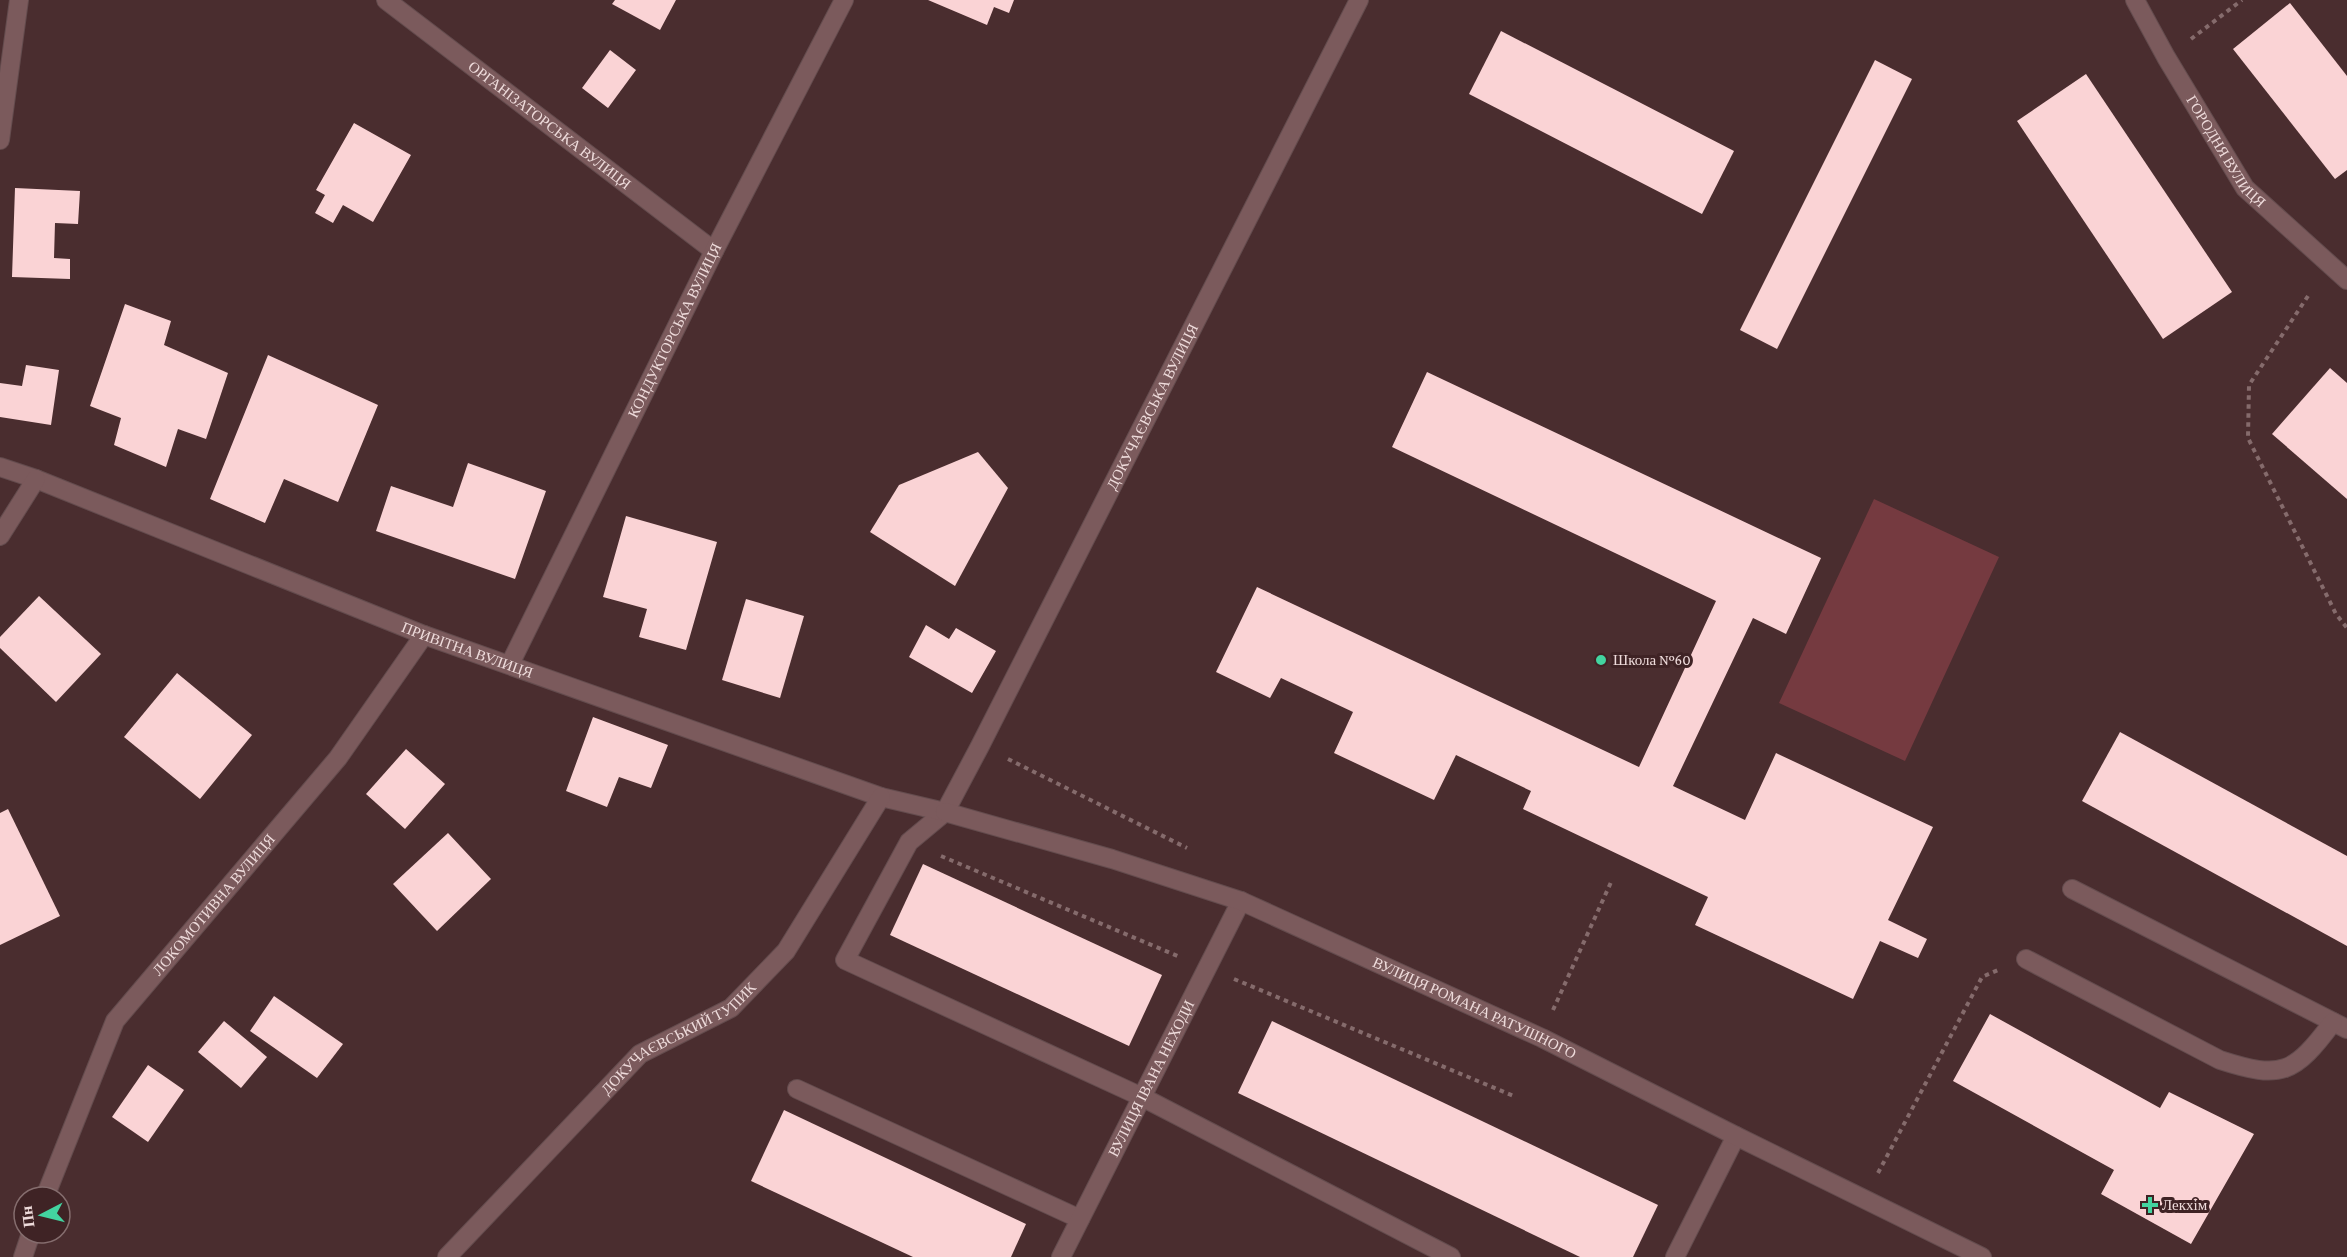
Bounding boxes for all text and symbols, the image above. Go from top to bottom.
street label: ОРГАНІЗАТОРСЬКА ВУЛИЦЯ [465,58,634,192]
street label: ГОРОДНЯ ВУЛИЦЯ [2183,93,2269,211]
street label: КОНДУКТОРСЬКА ВУЛИЦЯ [625,240,725,420]
street label: ДОКУЧАЄВСЬКА ВУЛИЦЯ [1104,321,1201,492]
street label: ПРИВІТНА ВУЛИЦЯ [399,619,535,681]
place label: Школа №60 [1613,652,1691,668]
marker: Школа №60 [1594,653,1608,667]
street label: ЛОКОМОТИВНА ВУЛИЦЯ [149,831,278,978]
street label: ВУЛИЦЯ РОМАНА РАТУШНОГО [1370,954,1579,1062]
street label: ДОКУЧАЄВСЬКИЙ ТУПИК [598,979,760,1097]
street label: ВУЛИЦЯ ІВАНА НЕХОДИ [1105,998,1198,1159]
north arrow [12,1185,72,1245]
place label: Лекхім [2162,1197,2208,1213]
marker: Лекхім [2143,1198,2157,1212]
text: Пн [18,1205,37,1229]

